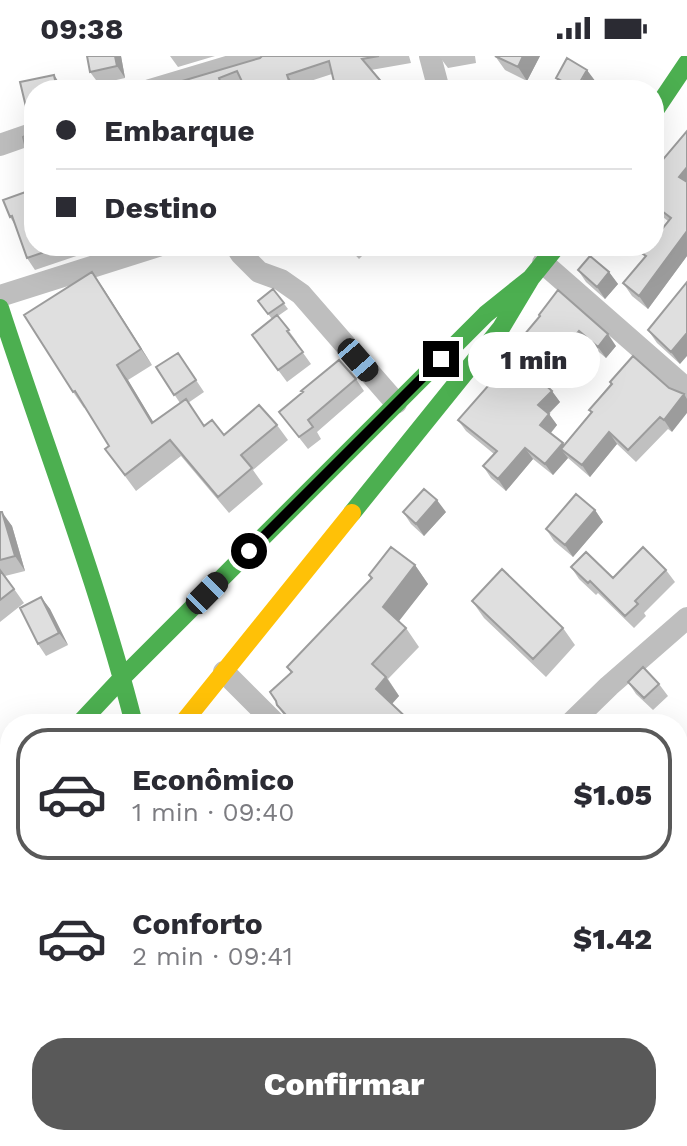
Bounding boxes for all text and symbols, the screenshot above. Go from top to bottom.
text: 09:38 [40,11,123,46]
text: Embarque [104,113,255,148]
text: Destino [104,190,217,225]
callout: 1 min [469,331,601,387]
car [333,334,383,386]
route end [423,341,459,377]
text: 1 min [501,345,567,375]
route start [231,533,267,569]
car [182,568,232,618]
icon: car [36,758,108,830]
text: Econômico [132,762,294,797]
text: $1.05 [574,777,652,812]
text: 1 min · 09:40 [132,797,294,827]
icon: car [36,902,108,974]
text: Conforto [132,906,263,941]
text: $1.42 [573,921,652,956]
text: 2 min · 09:41 [132,941,293,971]
button: Confirmar [32,1038,656,1130]

